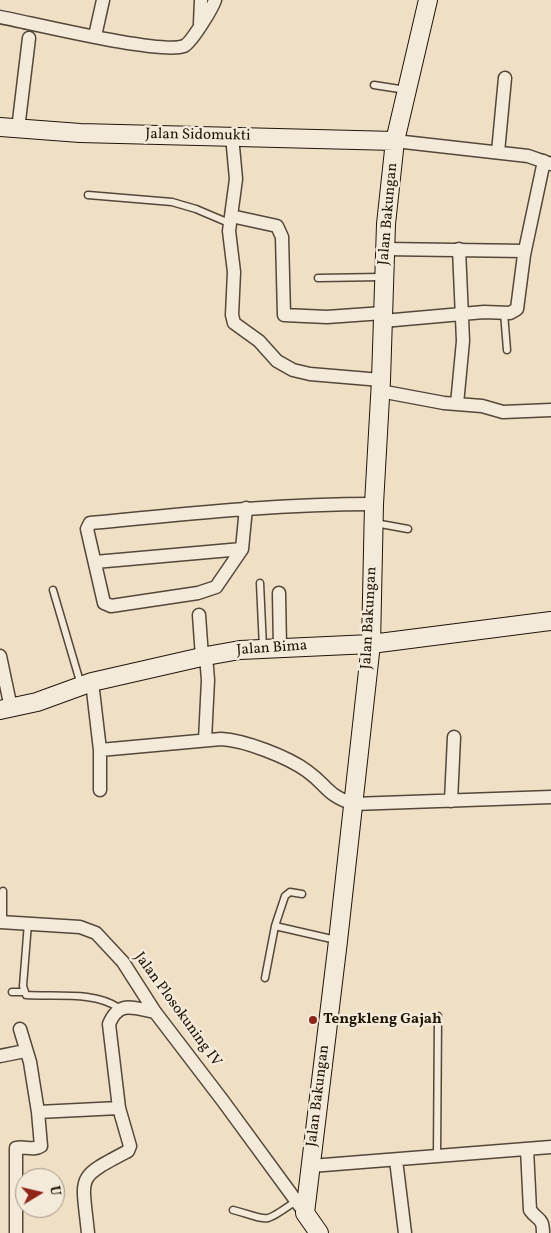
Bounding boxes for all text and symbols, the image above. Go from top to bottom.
street label: Jalan Sidomukti [145,126,251,146]
street label: Jalan Bakungan [376,162,402,266]
street label: Jalan Bakungan [358,566,382,670]
street label: Jalan Bima [236,638,308,660]
street label: Jalan Plosokuning IV [129,949,225,1071]
place label: Tengkleng Gajah [323,1011,442,1029]
marker: Tengkleng Gajah [307,1014,319,1026]
street label: Jalan Bakungan [304,1044,334,1148]
north arrow [15,1168,65,1218]
text: U [44,1184,64,1197]

